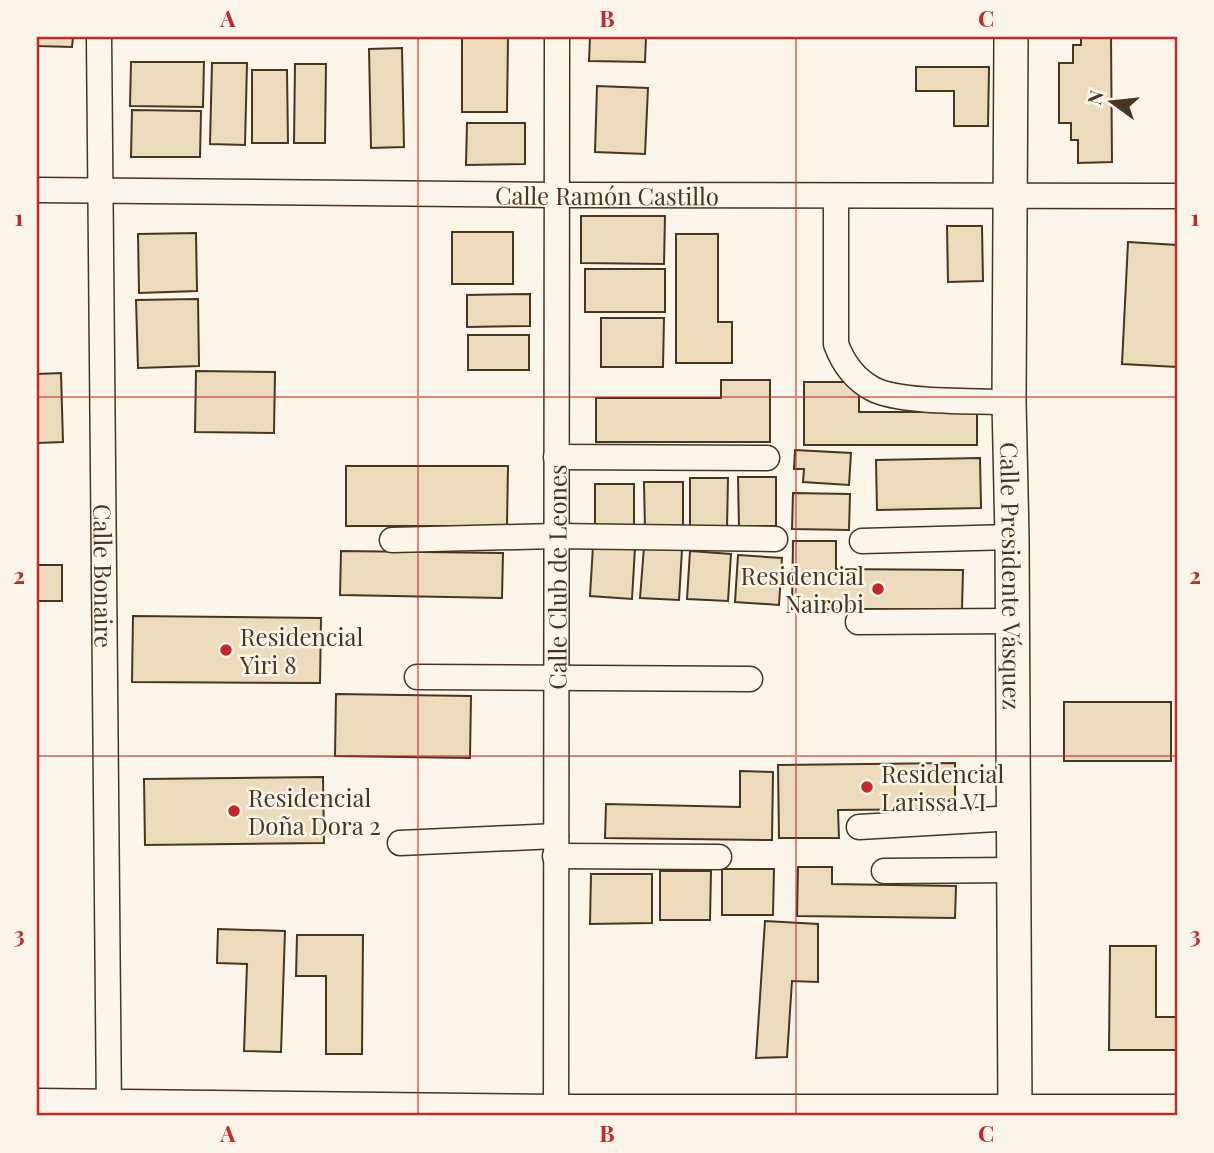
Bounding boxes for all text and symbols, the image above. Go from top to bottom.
text: A [219,2,236,33]
text: B [599,2,615,33]
text: C [978,2,994,33]
north arrow [1078,66,1148,136]
text: N [1080,87,1109,107]
street label: Calle Ramón Castillo [495,178,719,211]
text: 1 [15,201,24,232]
text: 1 [1191,201,1200,232]
street label: Calle Presidente Vásquez [994,442,1029,710]
street label: Calle Club de Leones [540,464,573,690]
street label: Calle Bonaire [87,504,121,648]
text: 2 [13,559,25,590]
place label: Residencial Nairobi [741,559,864,619]
text: 2 [1189,559,1201,590]
marker: Residencial Nairobi [870,581,886,597]
place label: Residencial Yiri 8 [239,620,364,680]
marker: Residencial Yiri 8 [218,642,234,658]
place label: Residencial Larissa VI [881,757,1005,817]
marker: Residencial Larissa VI [859,779,875,795]
place label: Residencial Doña Dora 2 [248,781,381,841]
marker: Residencial Doña Dora 2 [226,803,242,819]
text: 3 [13,918,25,949]
text: 3 [1189,918,1201,949]
text: A [219,1117,236,1148]
text: B [599,1117,615,1148]
text: C [978,1117,994,1148]

